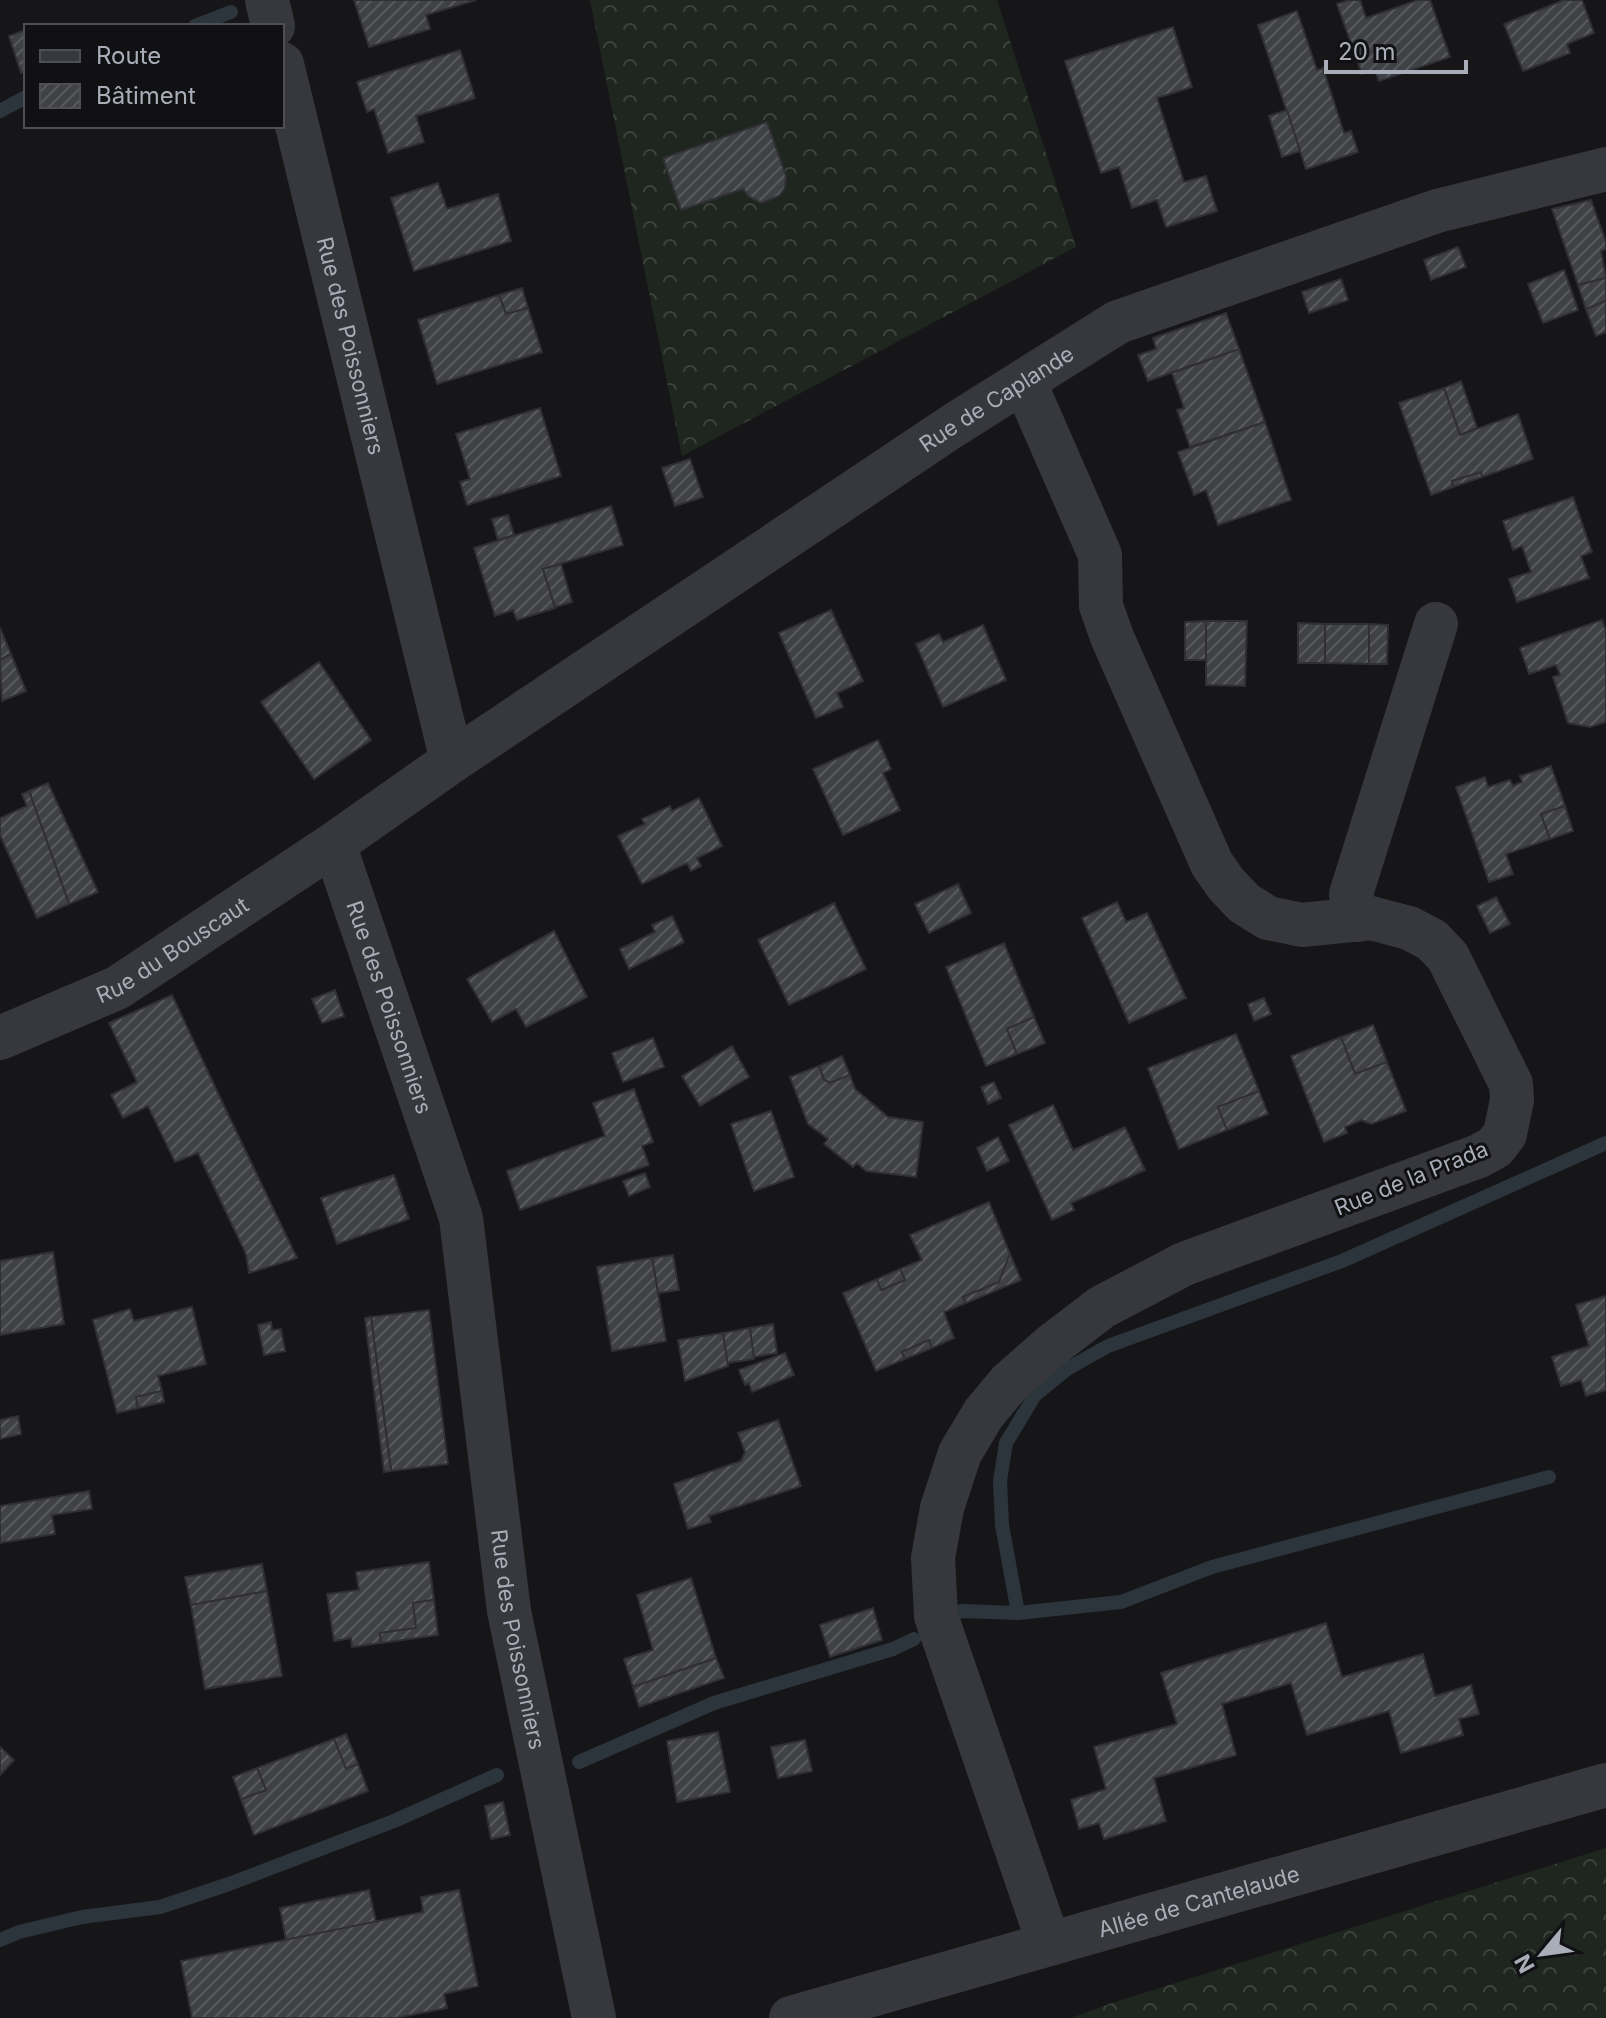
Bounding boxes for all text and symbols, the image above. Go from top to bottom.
legend [24,24,284,128]
scale bar [1326,24,1466,74]
text: 20 m [1338,37,1396,66]
text: Route [96,41,161,70]
text: Bâtiment [96,81,196,110]
street label: Rue des Poissonniers [312,234,390,457]
street label: Rue de Caplande [914,340,1078,457]
street label: Rue du Bouscaut [92,891,253,1008]
street label: Rue des Poissonniers [341,897,438,1117]
street label: Rue de la Prada [1331,1135,1491,1221]
street label: Rue des Poissonniers [486,1528,551,1752]
street label: Allée de Cantelaude [1095,1860,1302,1943]
north arrow [1502,1914,1582,1994]
text: N [1509,1950,1540,1977]

